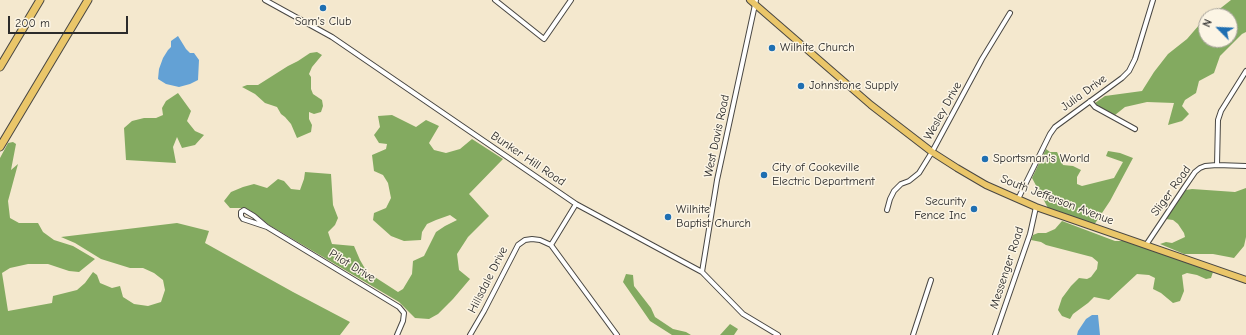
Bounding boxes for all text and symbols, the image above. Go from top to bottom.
marker: Sam's Club [318,3,328,13]
scale bar [10,8,130,34]
north arrow [1198,8,1238,48]
place label: Sam's Club [295,15,351,29]
text: 200 m [15,16,50,30]
text: N [1200,17,1215,29]
place label: Wilhite Church [780,41,855,55]
marker: Wilhite Church [767,43,777,53]
street label: Julia Drive [1058,72,1110,114]
place label: Johnstone Supply [809,79,898,93]
street label: Wesley Drive [921,79,965,143]
marker: Johnstone Supply [796,81,806,91]
street label: West Davis Road [701,93,733,179]
street label: Bunker Hill Road [488,129,568,189]
place label: Sportsman's World [993,152,1090,166]
marker: Sportsman's World [980,154,990,164]
place label: City of Cookeville Electric Department [772,161,875,189]
street label: Sliger Road [1148,163,1194,219]
marker: City of Cookeville Electric Department [759,170,769,180]
street label: South Jefferson Avenue [998,172,1116,228]
place label: Security Fence Inc [914,195,966,223]
place label: Wilhite Baptist Church [676,203,751,231]
marker: Security Fence Inc [969,204,979,214]
marker: Wilhite Baptist Church [663,212,673,222]
street label: Messenger Road [987,225,1027,311]
street label: Hillsdale Drive [465,244,511,316]
street label: Pilot Drive [326,247,378,285]

